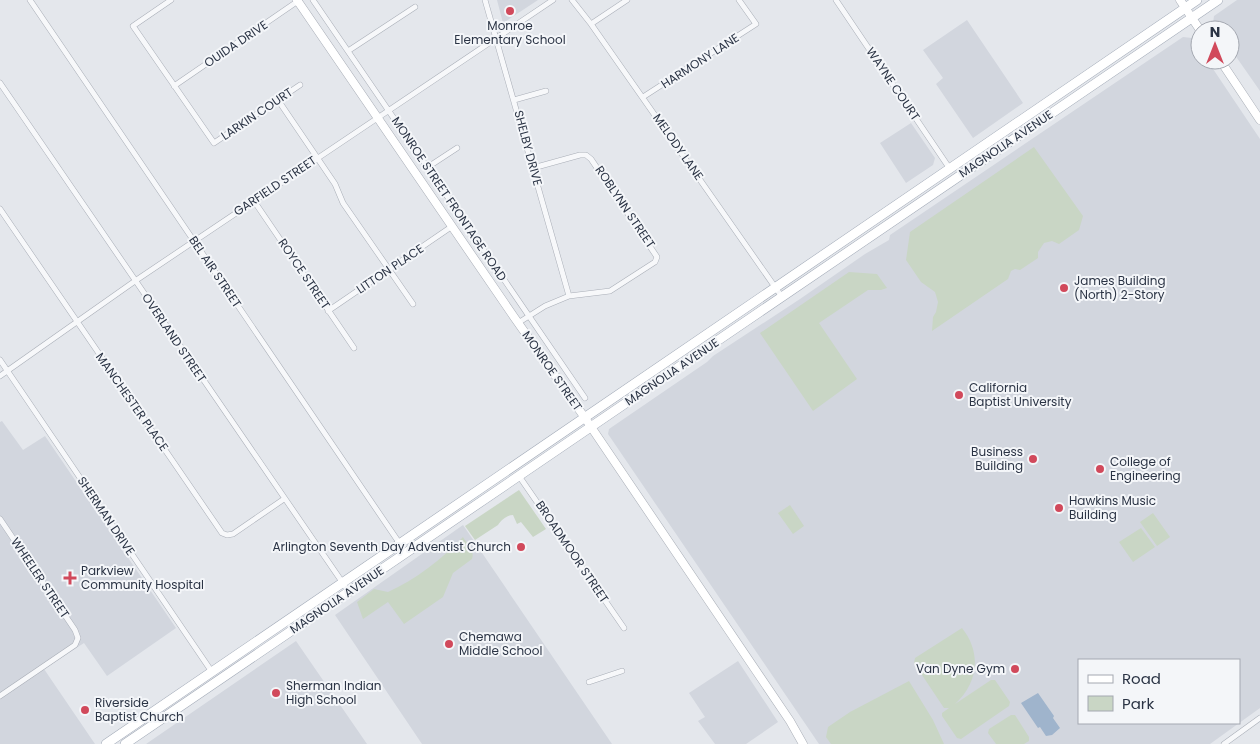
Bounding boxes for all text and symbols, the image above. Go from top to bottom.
marker: Monroe Elementary School [504,5,516,17]
street label: OUIDA DRIVE [201,16,271,71]
place label: Monroe Elementary School [454,17,566,48]
north arrow [1190,20,1240,70]
text: N [1210,22,1220,42]
street label: HARMONY LANE [657,29,742,92]
street label: WAYNE COURT [863,44,925,124]
street label: LARKIN COURT [218,83,296,144]
street label: MAGNOLIA AVENUE [955,106,1056,181]
street label: SHELBY DRIVE [510,108,547,187]
street label: MELODY LANE [649,110,708,183]
street label: MONROE STREET FRONTAGE ROAD [388,113,511,284]
street label: GARFIELD STREET [230,151,320,220]
street label: ROBLYNN STREET [592,162,660,252]
street label: BEL AIR STREET [185,233,246,311]
street label: ROYCE STREET [274,235,335,313]
street label: LITTON PLACE [353,240,427,297]
place label: James Building (North) 2-Story [1074,272,1166,303]
marker: James Building (North) 2-Story [1058,282,1070,294]
street label: OVERLAND STREET [138,290,211,386]
street label: MONROE STREET [519,327,587,414]
street label: MAGNOLIA AVENUE [621,334,722,409]
street label: MANCHESTER PLACE [92,349,173,454]
place label: California Baptist University [969,379,1072,410]
marker: California Baptist University [953,389,965,401]
place label: Business Building [971,443,1023,474]
marker: Business Building [1027,453,1039,465]
place label: College of Engineering [1110,453,1181,484]
marker: College of Engineering [1094,463,1106,475]
street label: SHERMAN DRIVE [74,473,139,559]
place label: Hawkins Music Building [1069,492,1156,523]
street label: BROADMOOR STREET [532,497,613,607]
marker: Hawkins Music Building [1053,502,1065,514]
street label: WHEELER STREET [7,534,74,622]
place label: Arlington Seventh Day Adventist Church [272,538,511,555]
marker: Arlington Seventh Day Adventist Church [515,541,527,553]
place label: Parkview Community Hospital [81,562,204,593]
street label: MAGNOLIA AVENUE [286,562,387,637]
marker: Parkview Community Hospital [63,571,77,585]
place label: Chemawa Middle School [459,628,542,659]
marker: Chemawa Middle School [443,638,455,650]
legend [1078,659,1240,724]
place label: Van Dyne Gym [916,660,1005,677]
marker: Van Dyne Gym [1009,663,1021,675]
text: Road [1122,668,1161,689]
place label: Sherman Indian High School [286,677,382,708]
marker: Sherman Indian High School [270,687,282,699]
text: Park [1122,693,1154,714]
place label: Riverside Baptist Church [95,694,184,725]
marker: Riverside Baptist Church [79,704,91,716]

